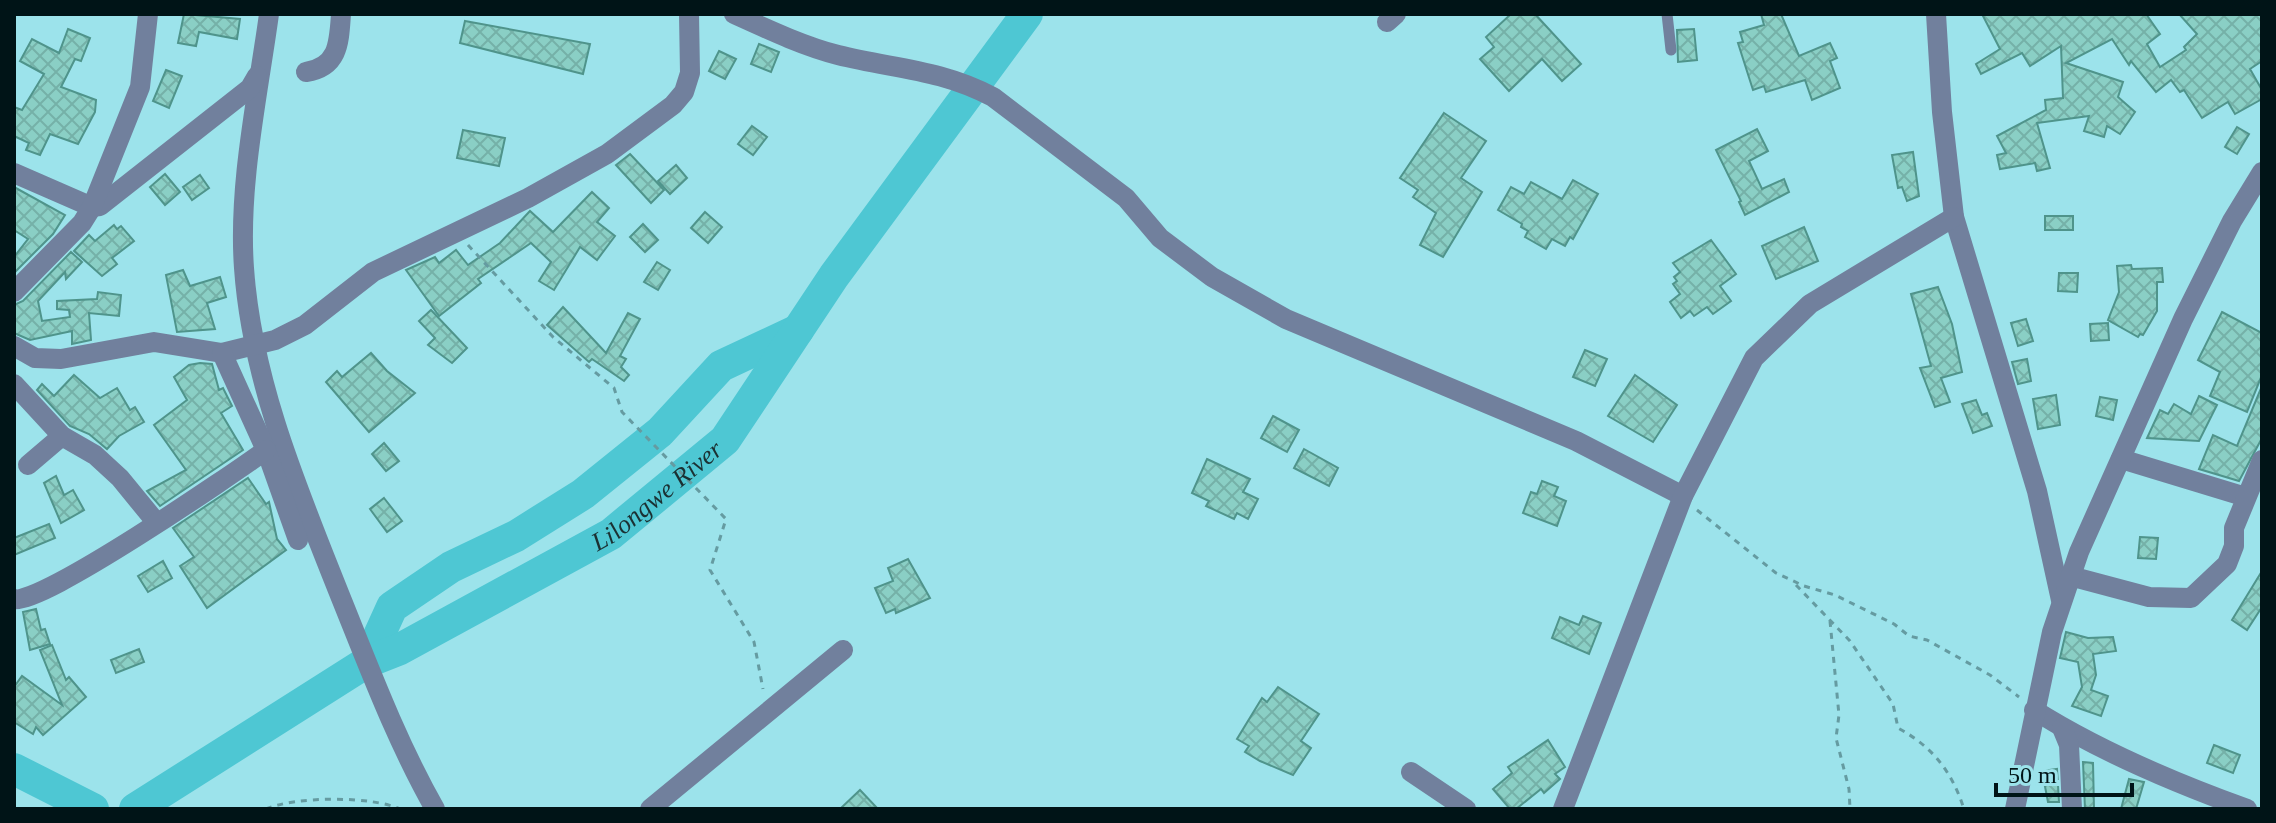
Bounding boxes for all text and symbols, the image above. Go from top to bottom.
water label: Lilongwe River [585,434,728,557]
scale bar [1996,747,2132,797]
text: 50 m [2008,762,2057,788]

